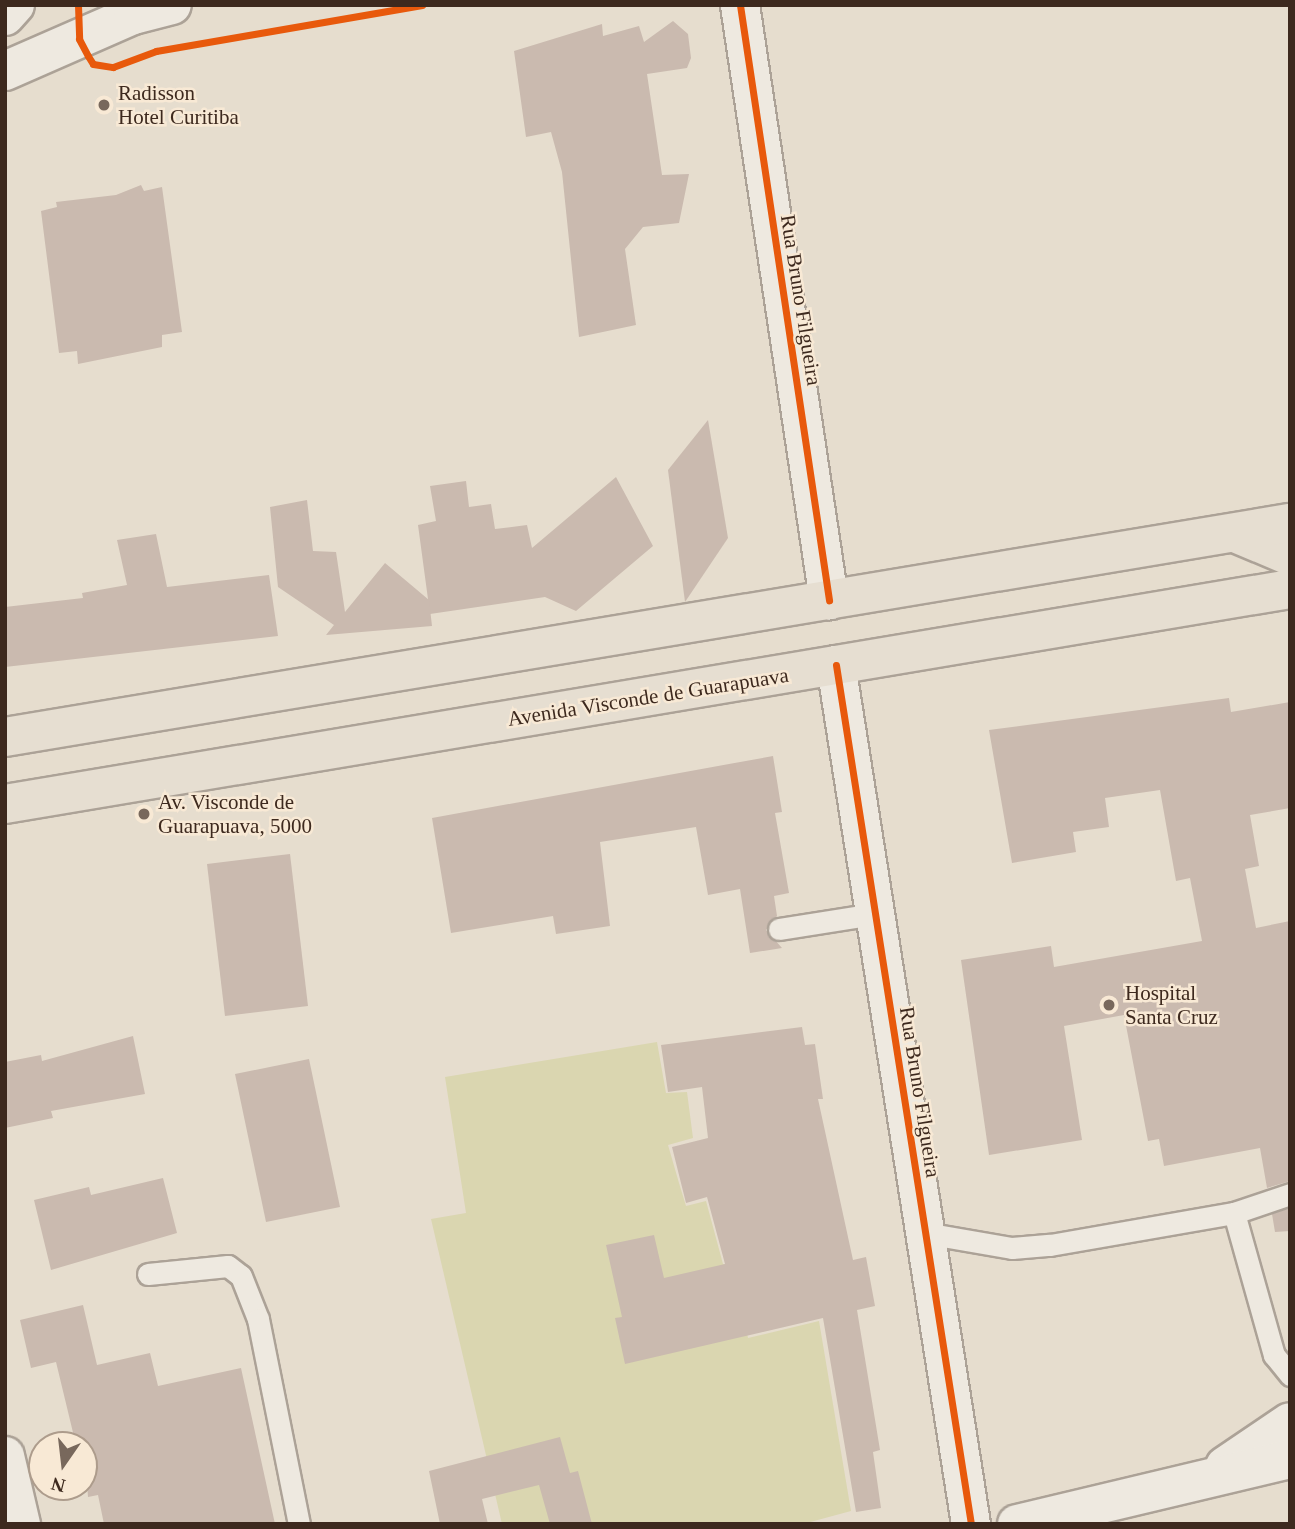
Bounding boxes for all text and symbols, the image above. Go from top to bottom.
place label: Radisson Hotel Curitiba [118,80,239,130]
marker: Radisson Hotel Curitiba [96,97,112,113]
street label: Rua Bruno Filgueira [775,213,827,387]
street label: Avenida Visconde de Guarapuava [505,662,791,732]
place label: Av. Visconde de Guarapuava, 5000 [158,789,312,839]
marker: Av. Visconde de Guarapuava, 5000 [136,806,152,822]
place label: Hospital Santa Cruz [1125,980,1218,1030]
marker: Hospital Santa Cruz [1099,995,1119,1015]
street label: Rua Bruno Filgueira [894,1005,946,1179]
north arrow [28,1431,98,1501]
text: N [49,1473,67,1497]

